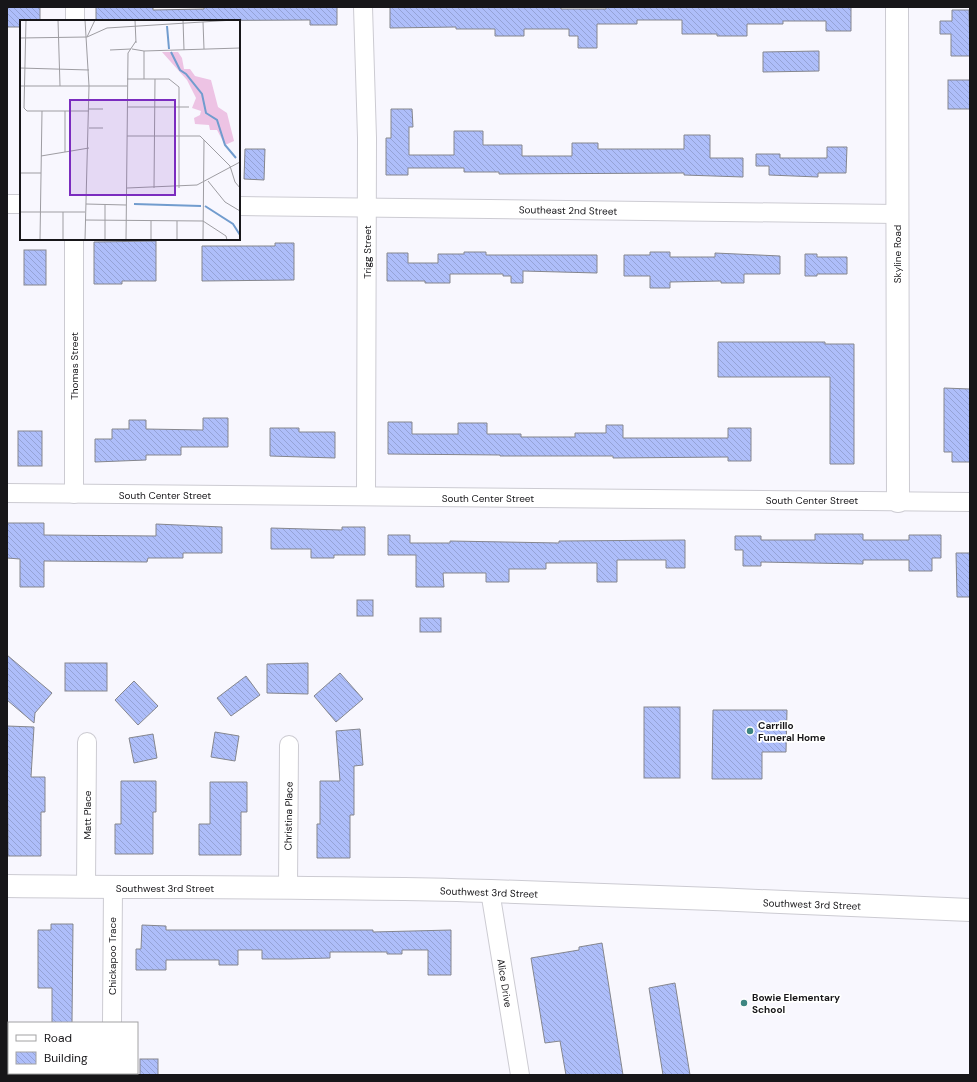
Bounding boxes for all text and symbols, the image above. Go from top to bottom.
inset map [20,20,240,240]
street label: Southeast 2nd Street [519,203,617,218]
street label: Trigg Street [361,225,374,279]
street label: Skyline Road [891,225,904,283]
street label: Thomas Street [68,332,81,400]
street label: South Center Street [119,489,211,502]
street label: South Center Street [442,492,534,505]
street label: South Center Street [766,494,858,507]
place label: Carrillo Funeral Home [758,719,826,744]
marker: Carrillo Funeral Home [745,726,755,736]
street label: Christina Place [281,781,296,851]
street label: Matt Place [81,790,94,840]
street label: Southwest 3rd Street [116,882,214,895]
street label: Southwest 3rd Street [440,884,538,901]
street label: Southwest 3rd Street [763,896,861,913]
street label: Chickapoo Trace [106,917,119,995]
street label: Alice Drive [494,958,515,1009]
place label: Bowie Elementary School [752,991,840,1016]
marker: Bowie Elementary School [739,998,749,1008]
legend [8,1022,138,1074]
text: Road [44,1030,72,1046]
text: Building [44,1050,88,1066]

